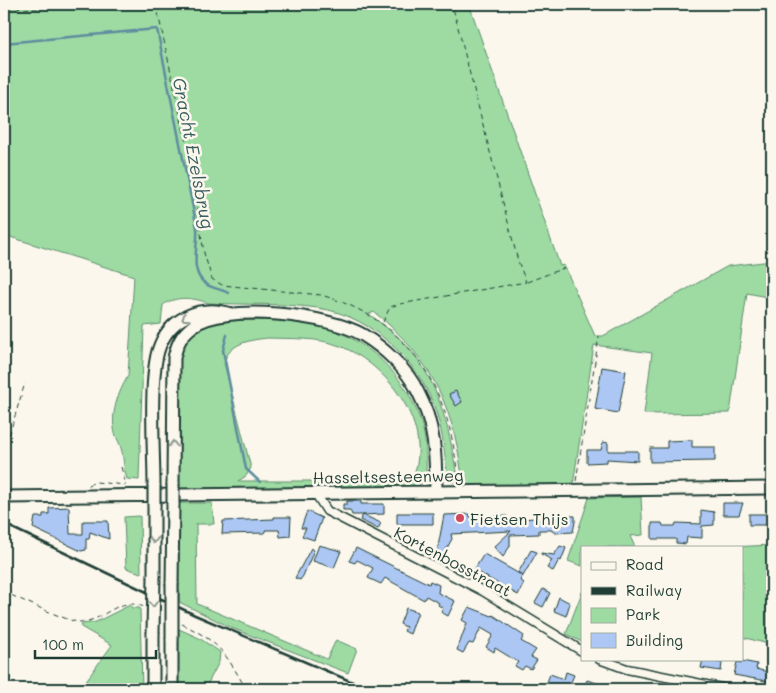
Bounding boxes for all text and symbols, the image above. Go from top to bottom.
water label: Gracht Ezelsbrug [168,75,220,231]
one-way arrow [182,312,191,321]
one-way arrow [168,440,178,448]
street label: Hasseltsesteenweg [312,464,464,488]
place label: Fietsen Thijs [470,508,568,529]
marker: Fietsen Thijs [454,512,466,524]
street label: Kortenbosstraat [391,521,515,601]
one-way arrow [149,536,159,544]
legend [581,546,744,660]
text: Road [626,554,663,574]
text: Railway [626,580,682,600]
one-way arrow [148,600,158,608]
text: Park [626,604,660,624]
scale bar [35,628,156,660]
text: Building [626,630,683,650]
text: 100 m [42,634,84,654]

